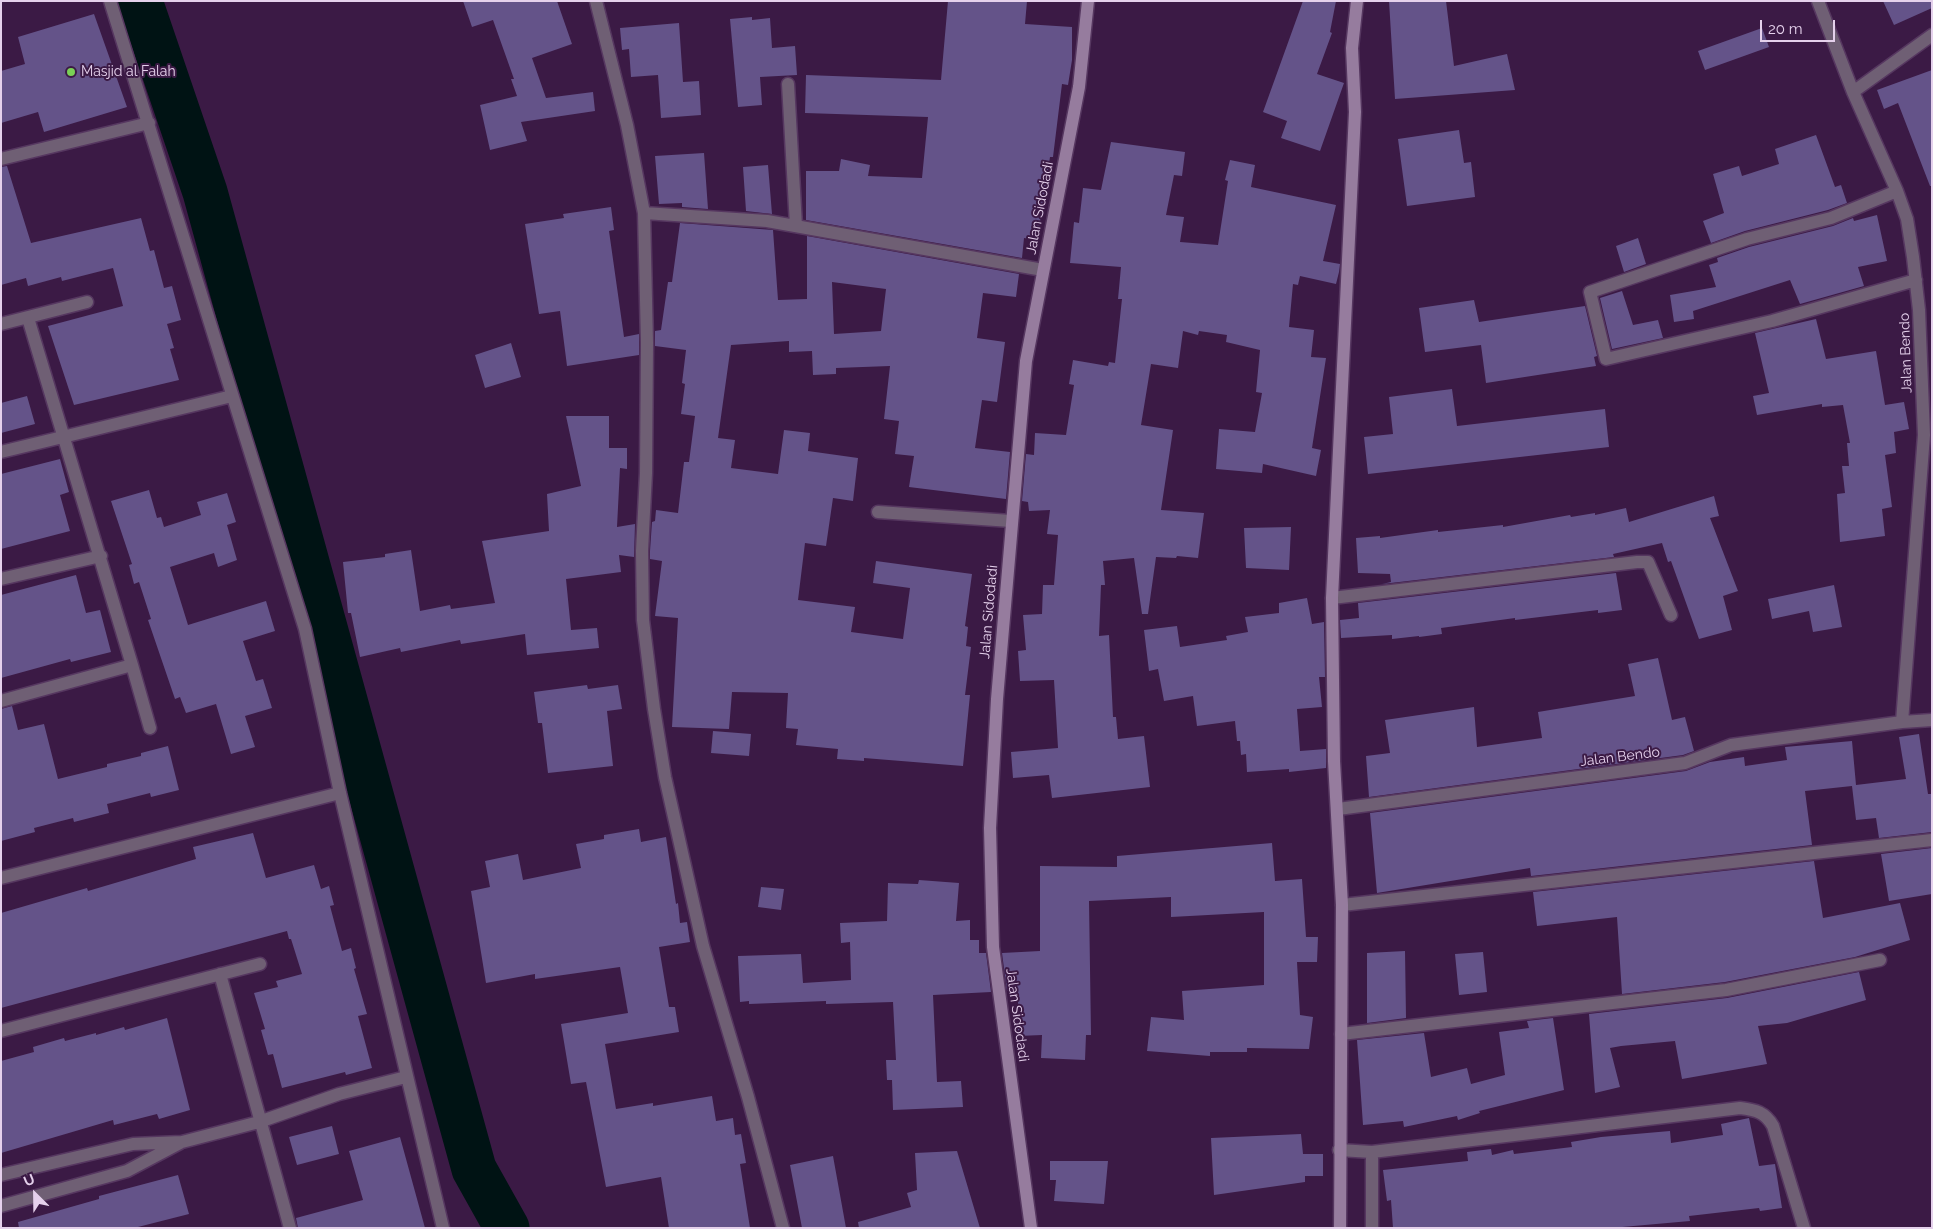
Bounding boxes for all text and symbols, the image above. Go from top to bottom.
scale bar [1763,10,1838,42]
text: 20 m [1768,20,1803,38]
place label: Masjid al Falah [81,64,176,80]
marker: Masjid al Falah [65,66,77,78]
street label: Jalan Sidodadi [1023,160,1057,256]
street label: Jalan Bendo [1896,313,1916,393]
street label: Jalan Sidodadi [977,564,1001,660]
street label: Jalan Bendo [1579,744,1661,770]
street label: Jalan Sidodadi [1002,967,1032,1063]
north arrow [10,1169,60,1219]
text: U [21,1171,37,1190]

